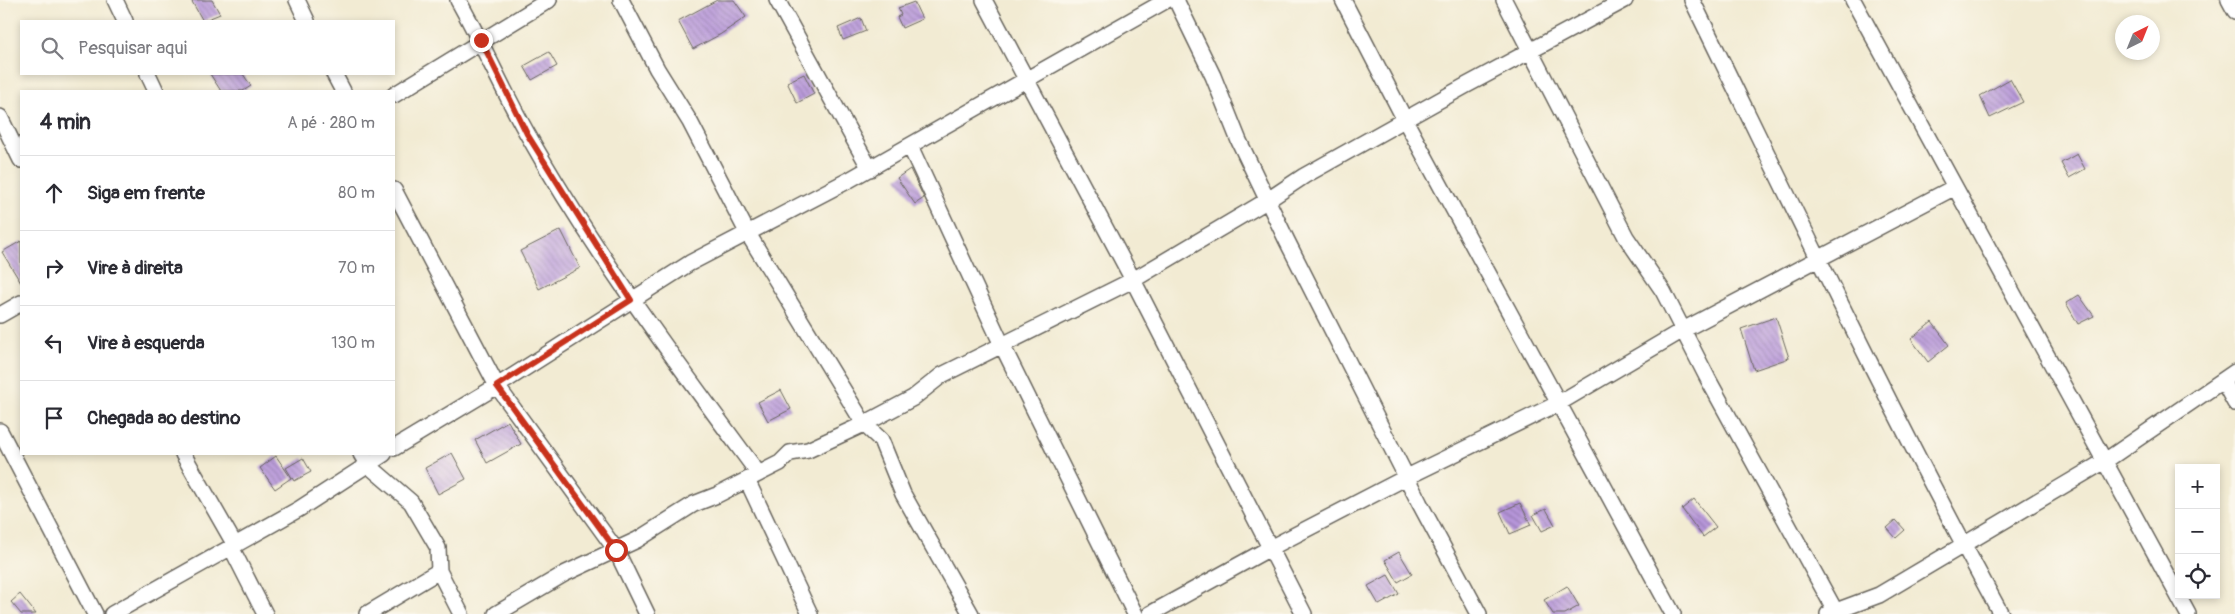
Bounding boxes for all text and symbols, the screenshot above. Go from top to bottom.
north arrow [2115,15,2160,60]
search box [20,20,395,75]
route end [470,29,493,52]
icon: search [38,34,66,62]
text: Pesquisar aqui [78,36,187,60]
text: 4 min [40,109,91,136]
text: A pé · 280 m [287,113,375,133]
icon: ahead [40,179,68,207]
text: Siga em frente [87,181,205,205]
text: 80 m [338,183,375,203]
icon: right [40,254,68,282]
text: Vire à direita [87,256,183,280]
text: 70 m [338,258,375,278]
icon: left [40,329,68,357]
text: Vire à esquerda [87,331,205,355]
text: 130 m [331,333,375,353]
icon: arrive [40,404,68,432]
text: Chegada ao destino [87,406,240,430]
map controls [2175,464,2220,599]
button: + [2175,464,2220,509]
button: − [2175,509,2220,554]
route start [605,539,628,562]
button: locate [2175,554,2220,599]

